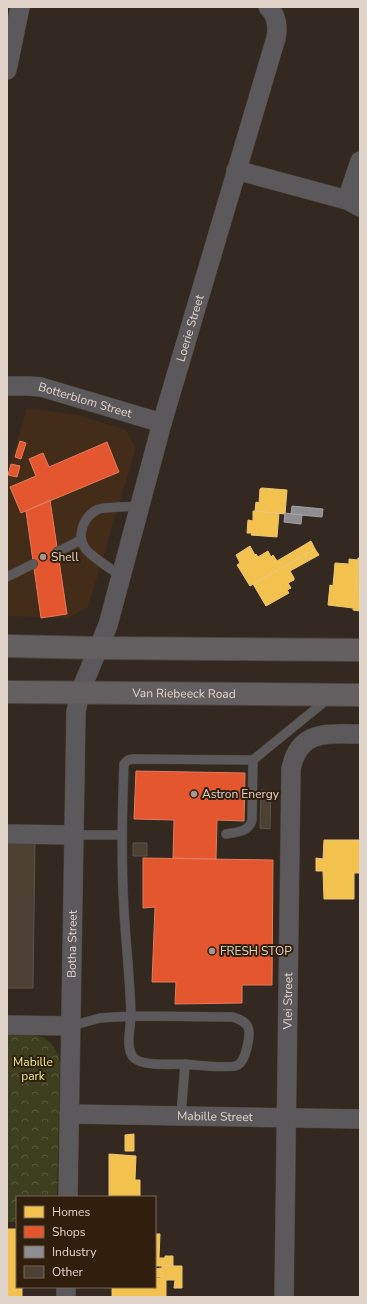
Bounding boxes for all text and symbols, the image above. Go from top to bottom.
street label: Loerie Street [173,292,208,364]
street label: Botterblom Street [36,379,135,422]
place label: Shell [51,549,79,565]
marker: Shell [38,552,48,562]
street label: Van Riebeeck Road [131,685,236,702]
place label: Astron Energy [202,786,280,802]
marker: Astron Energy [189,789,199,799]
street label: Botha Street [64,909,81,978]
place label: FRESH STOP [220,943,292,959]
marker: FRESH STOP [207,946,217,956]
street label: Vlei Street [280,972,296,1031]
park label: Mabille park [13,1054,53,1084]
street label: Mabille Street [177,1108,254,1125]
legend [16,1196,156,1288]
text: Homes [52,1204,90,1220]
text: Shops [52,1224,86,1240]
text: Industry [52,1244,97,1260]
text: Other [52,1264,84,1280]

